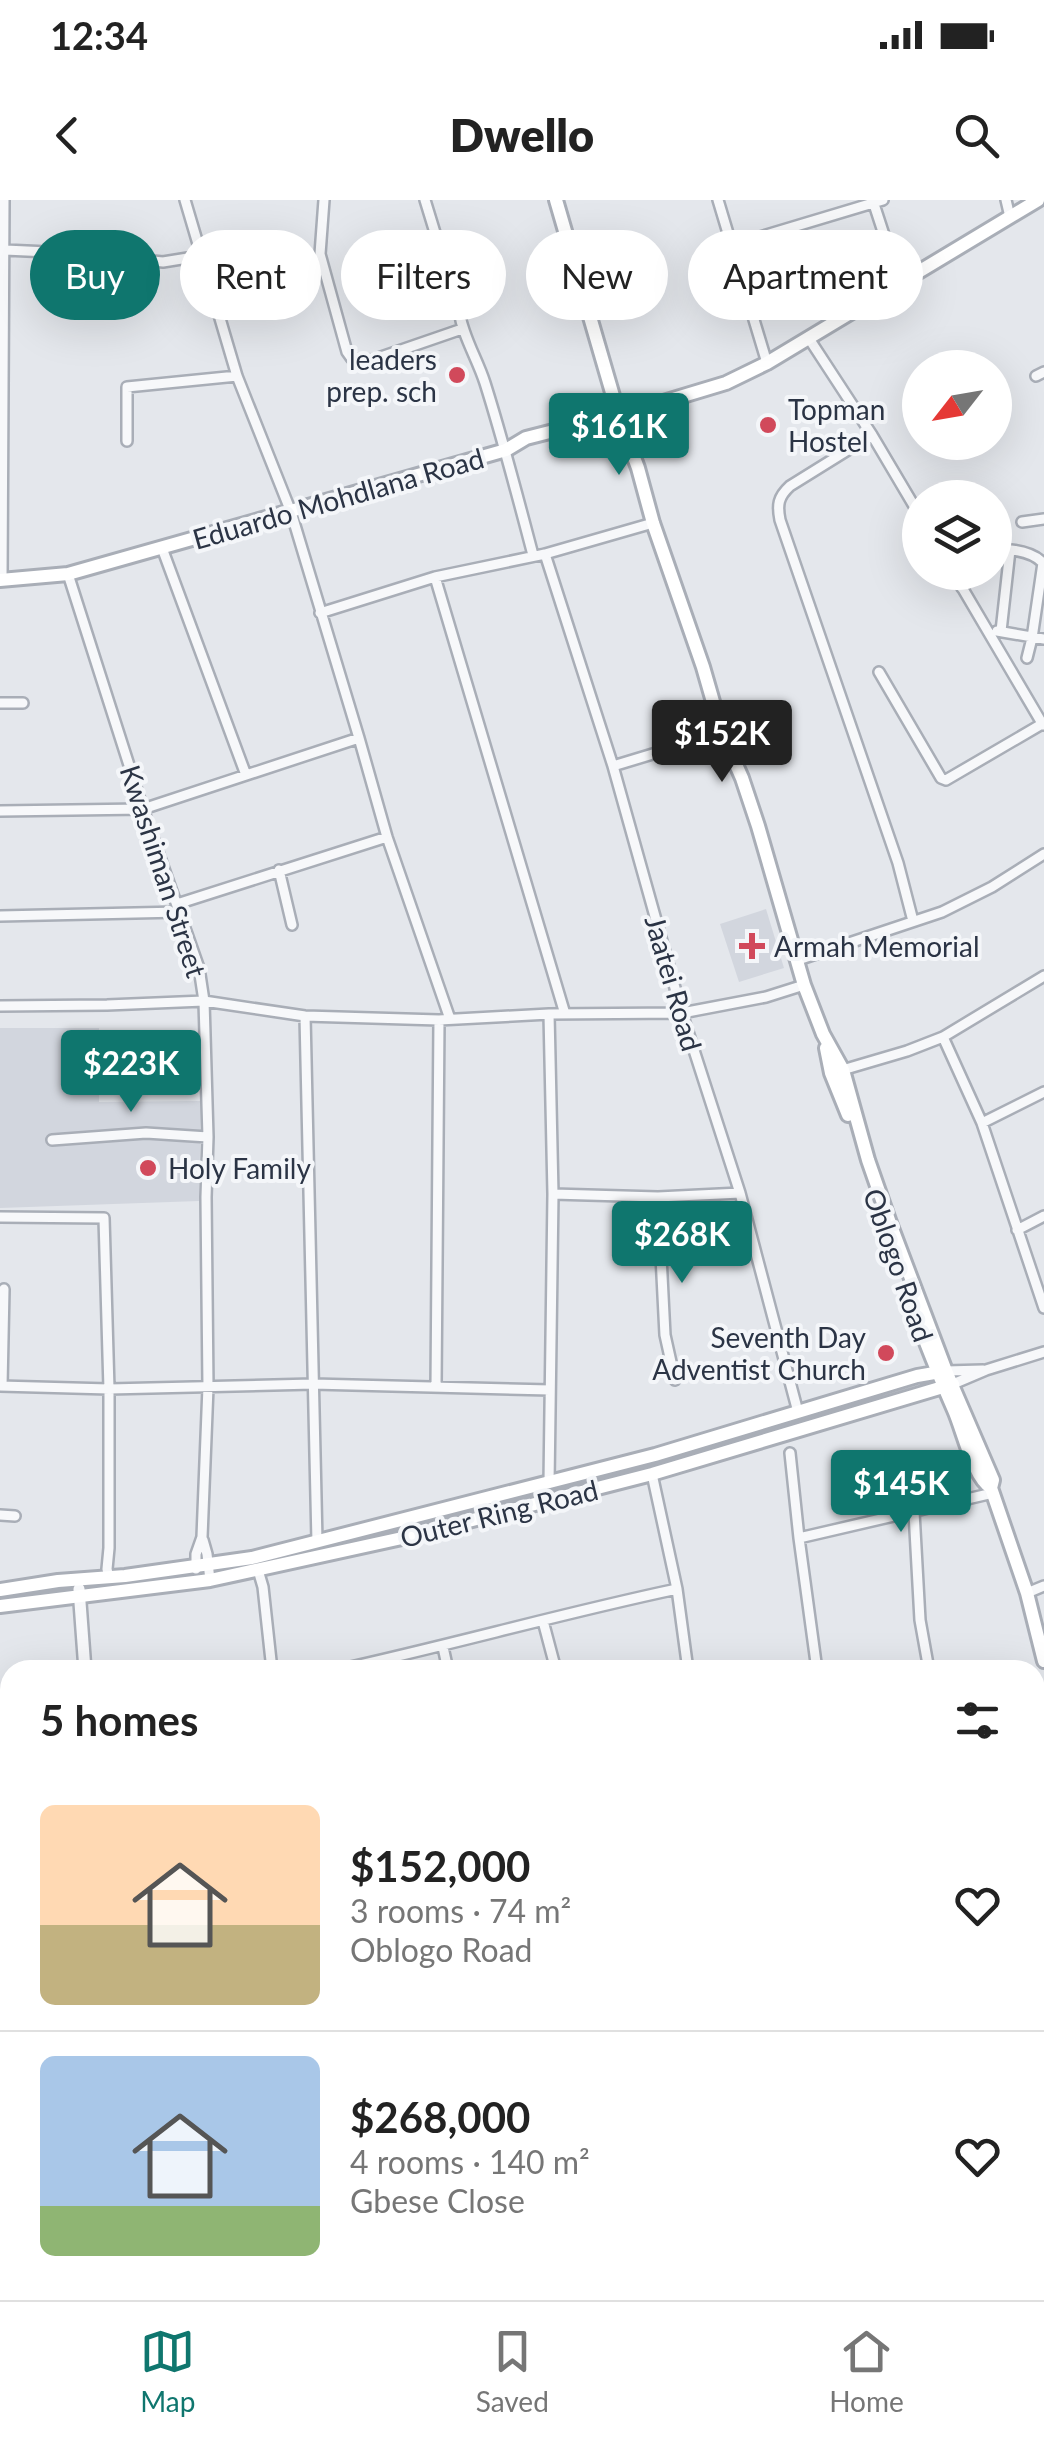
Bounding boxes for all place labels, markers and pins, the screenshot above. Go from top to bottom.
place label: leaders prep. sch [326,342,437,408]
marker: leaders prep. sch [446,364,468,386]
place label: Topman Hostel [788,392,885,458]
pin: $161K [549,393,689,478]
marker: Topman Hostel [757,414,779,436]
pin: $152K [652,700,792,785]
place label: Armah Memorial [774,929,980,963]
marker: Armah Memorial [739,933,765,959]
pin: $223K [61,1030,201,1115]
place label: Holy Family [168,1151,311,1185]
marker: Holy Family [137,1157,159,1179]
pin: $268K [612,1201,752,1286]
place label: Seventh Day Adventist Church [652,1320,867,1386]
marker: Seventh Day Adventist Church [875,1342,897,1364]
pin: $145K [831,1450,971,1535]

